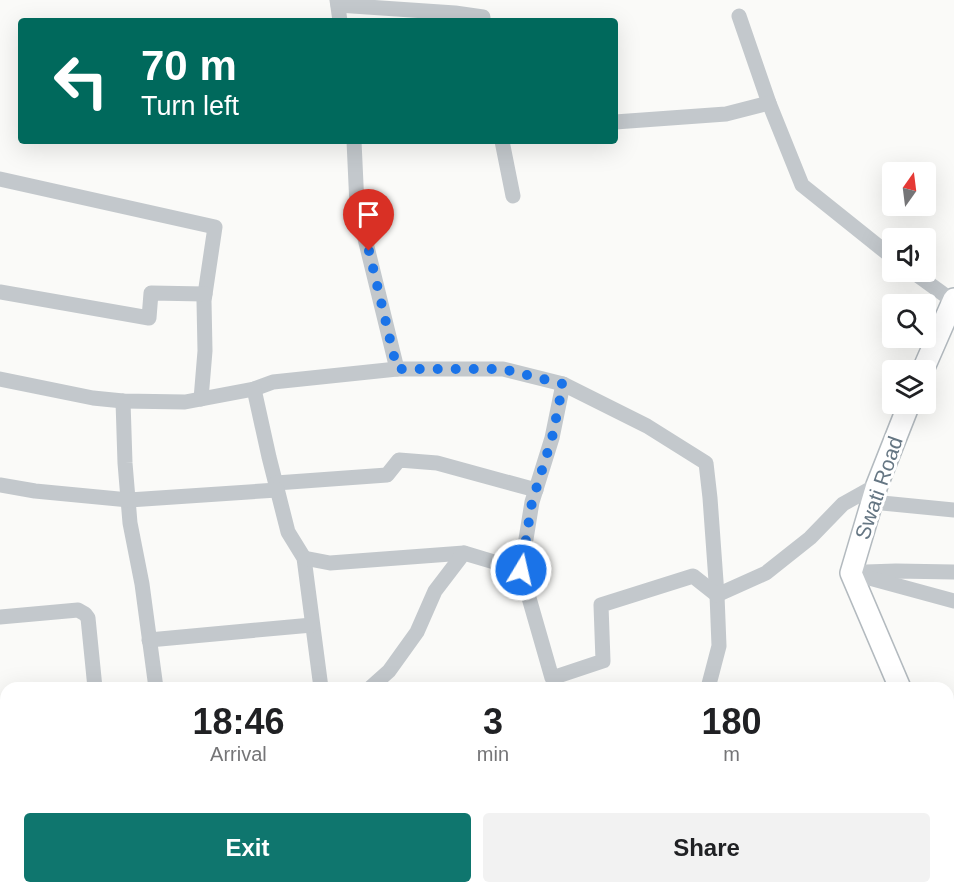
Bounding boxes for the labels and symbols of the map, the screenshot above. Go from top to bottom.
north arrow [882,162,936,216]
pin [343,189,394,251]
street label: Swati Road [850,433,907,542]
position arrow [489,538,553,602]

